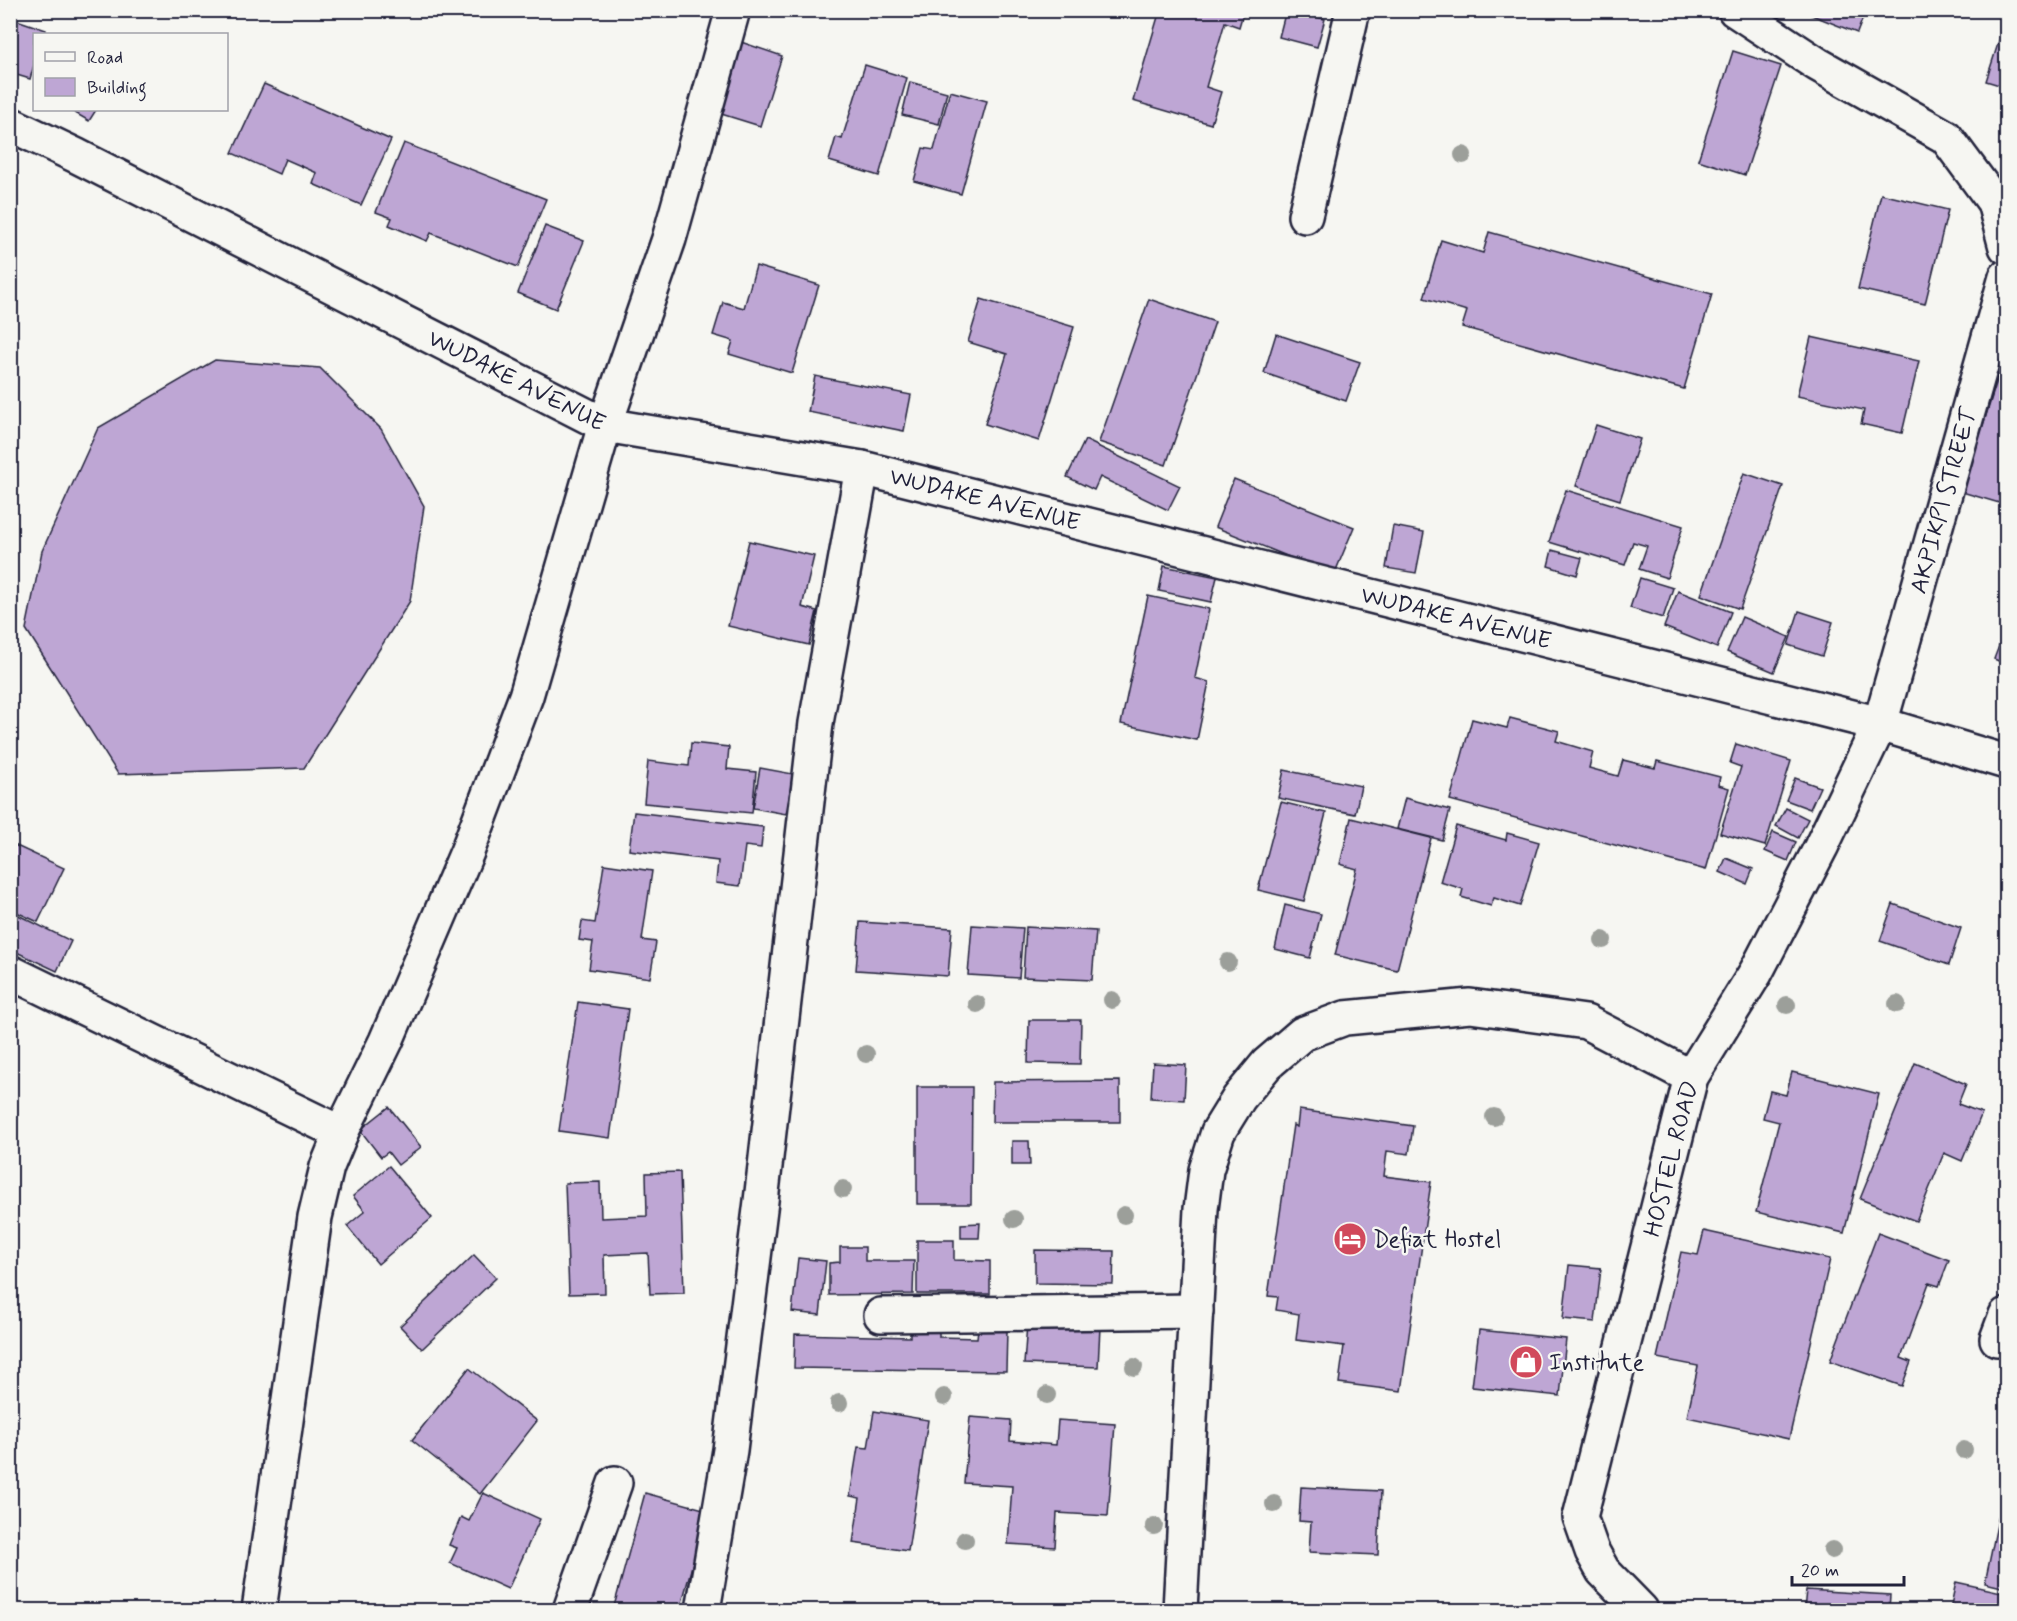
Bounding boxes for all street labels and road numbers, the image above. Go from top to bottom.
street label: WUDAKE AVENUE [422,323,610,440]
street label: AKPIKPI STREET [1903,404,1986,598]
street label: WUDAKE AVENUE [886,461,1083,539]
street label: WUDAKE AVENUE [1357,580,1554,658]
street label: HOSTEL ROAD [1637,1078,1706,1240]

